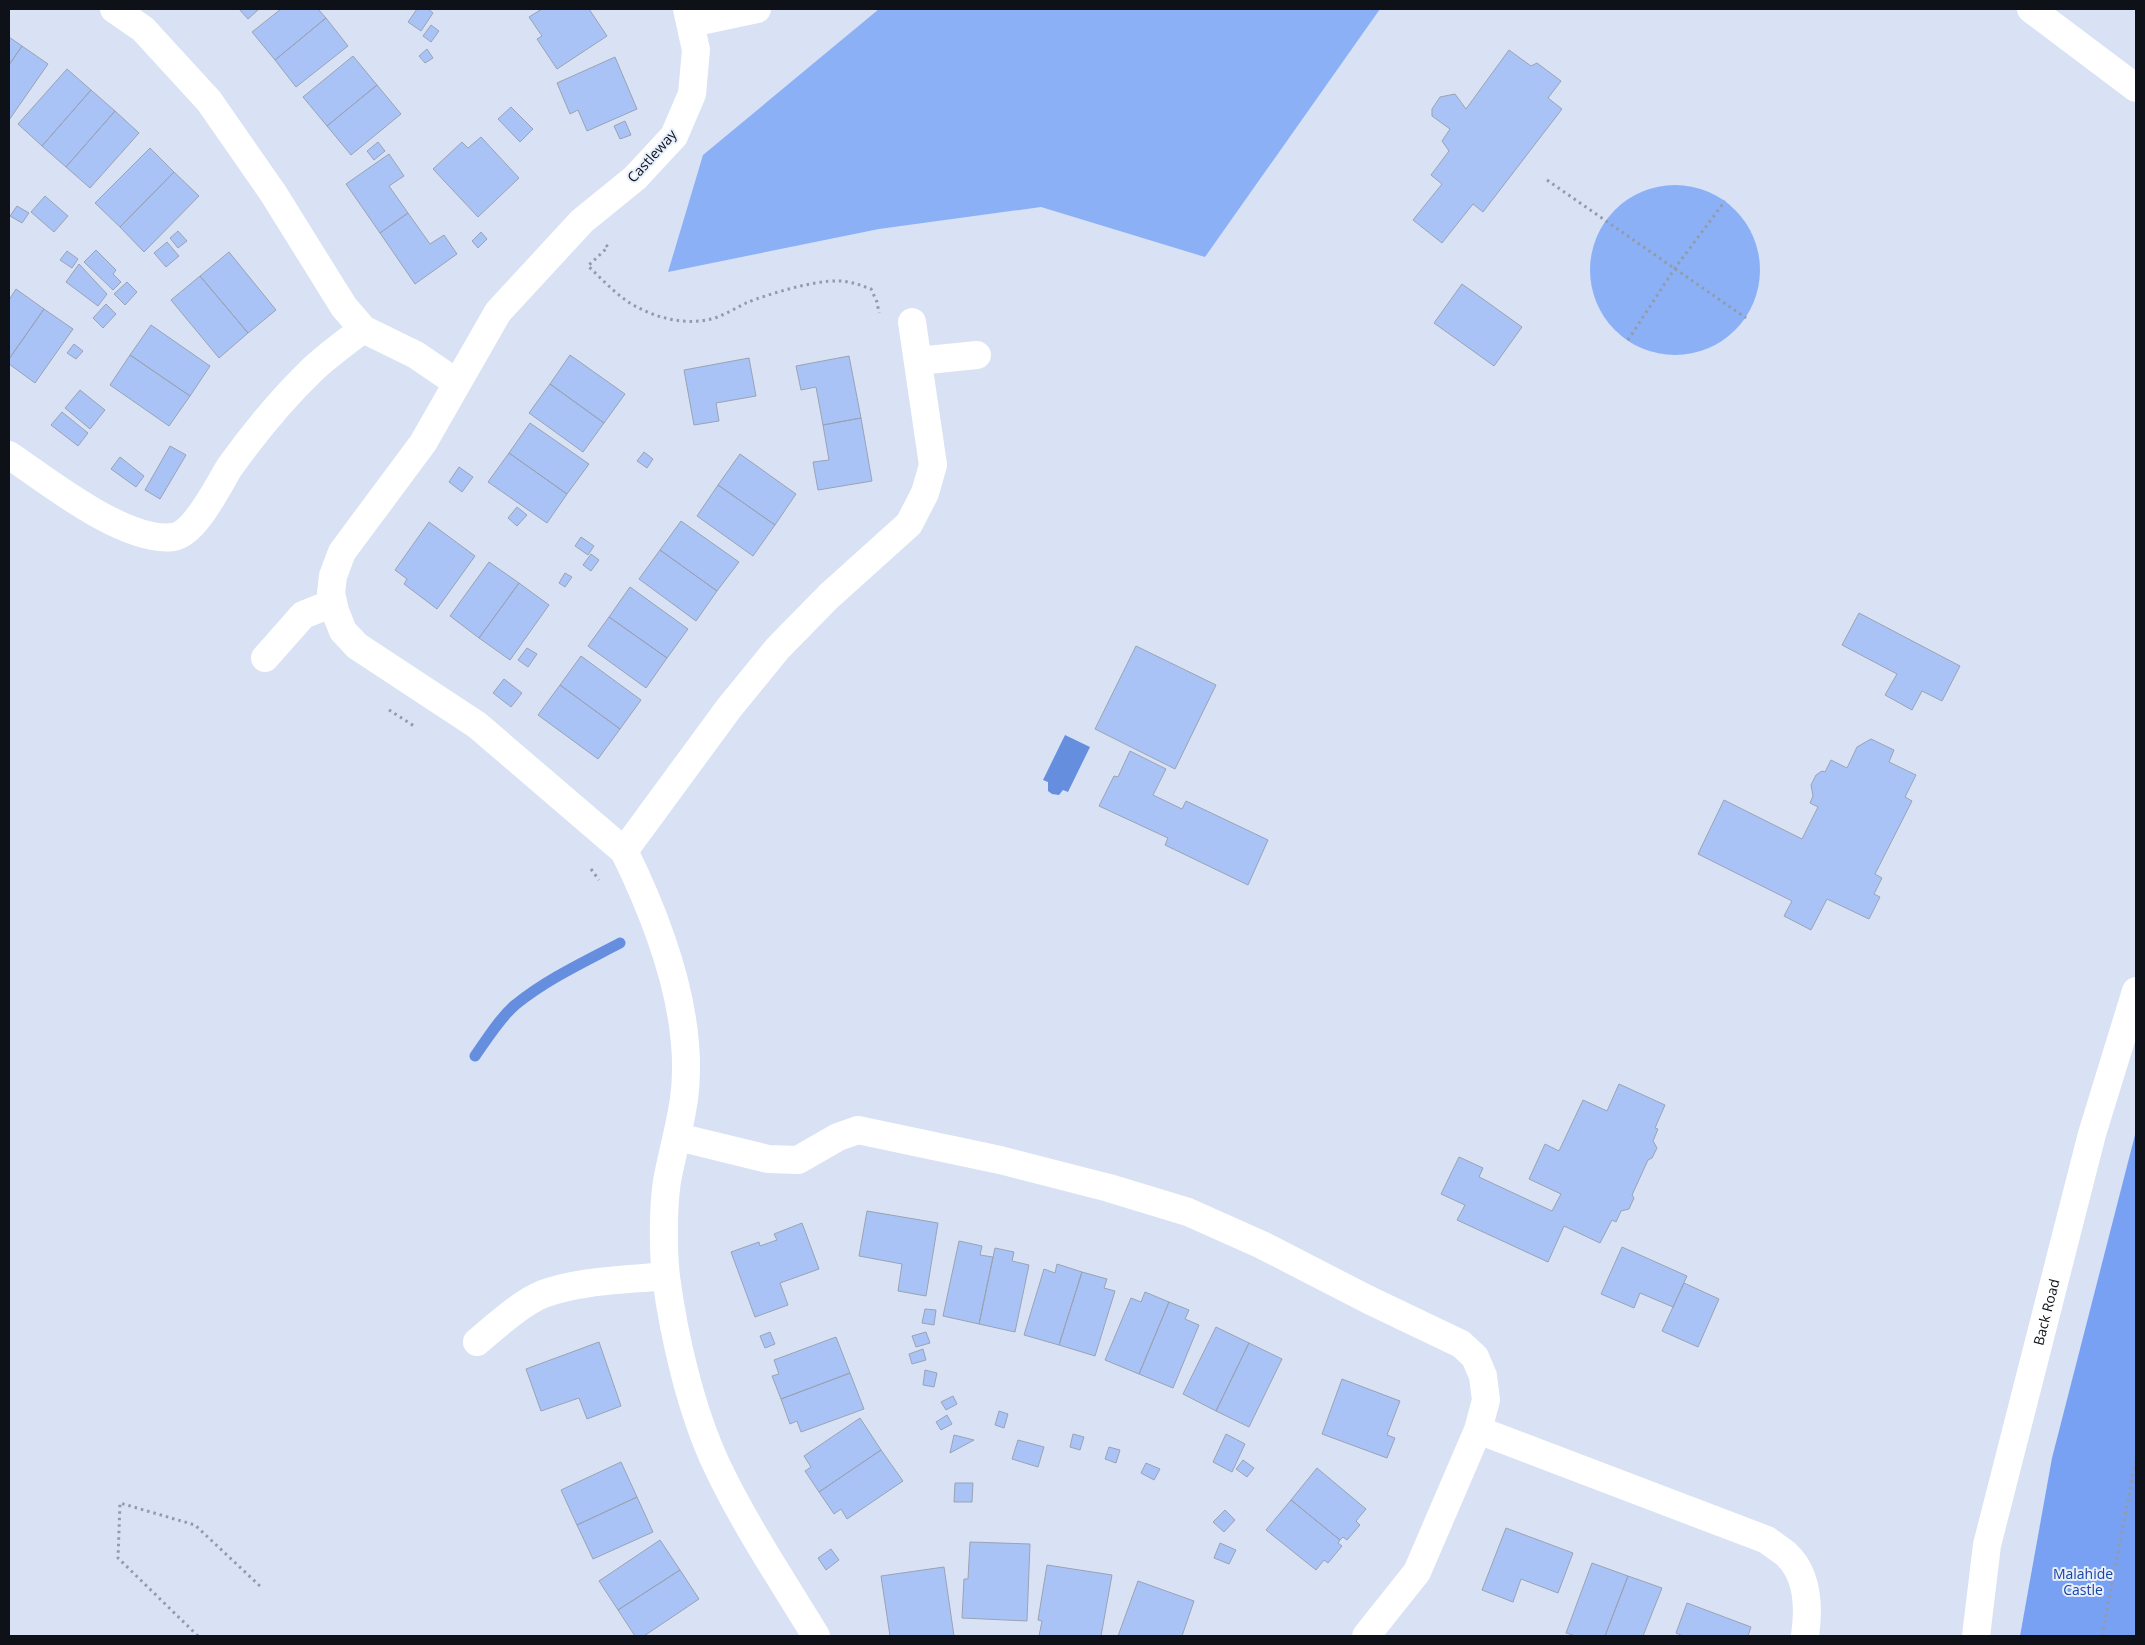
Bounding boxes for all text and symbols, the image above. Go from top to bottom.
street label: Castleway [623,124,681,186]
street label: Back Road [2028,1277,2064,1347]
park label: Malahide Castle [2053,1564,2113,1599]

